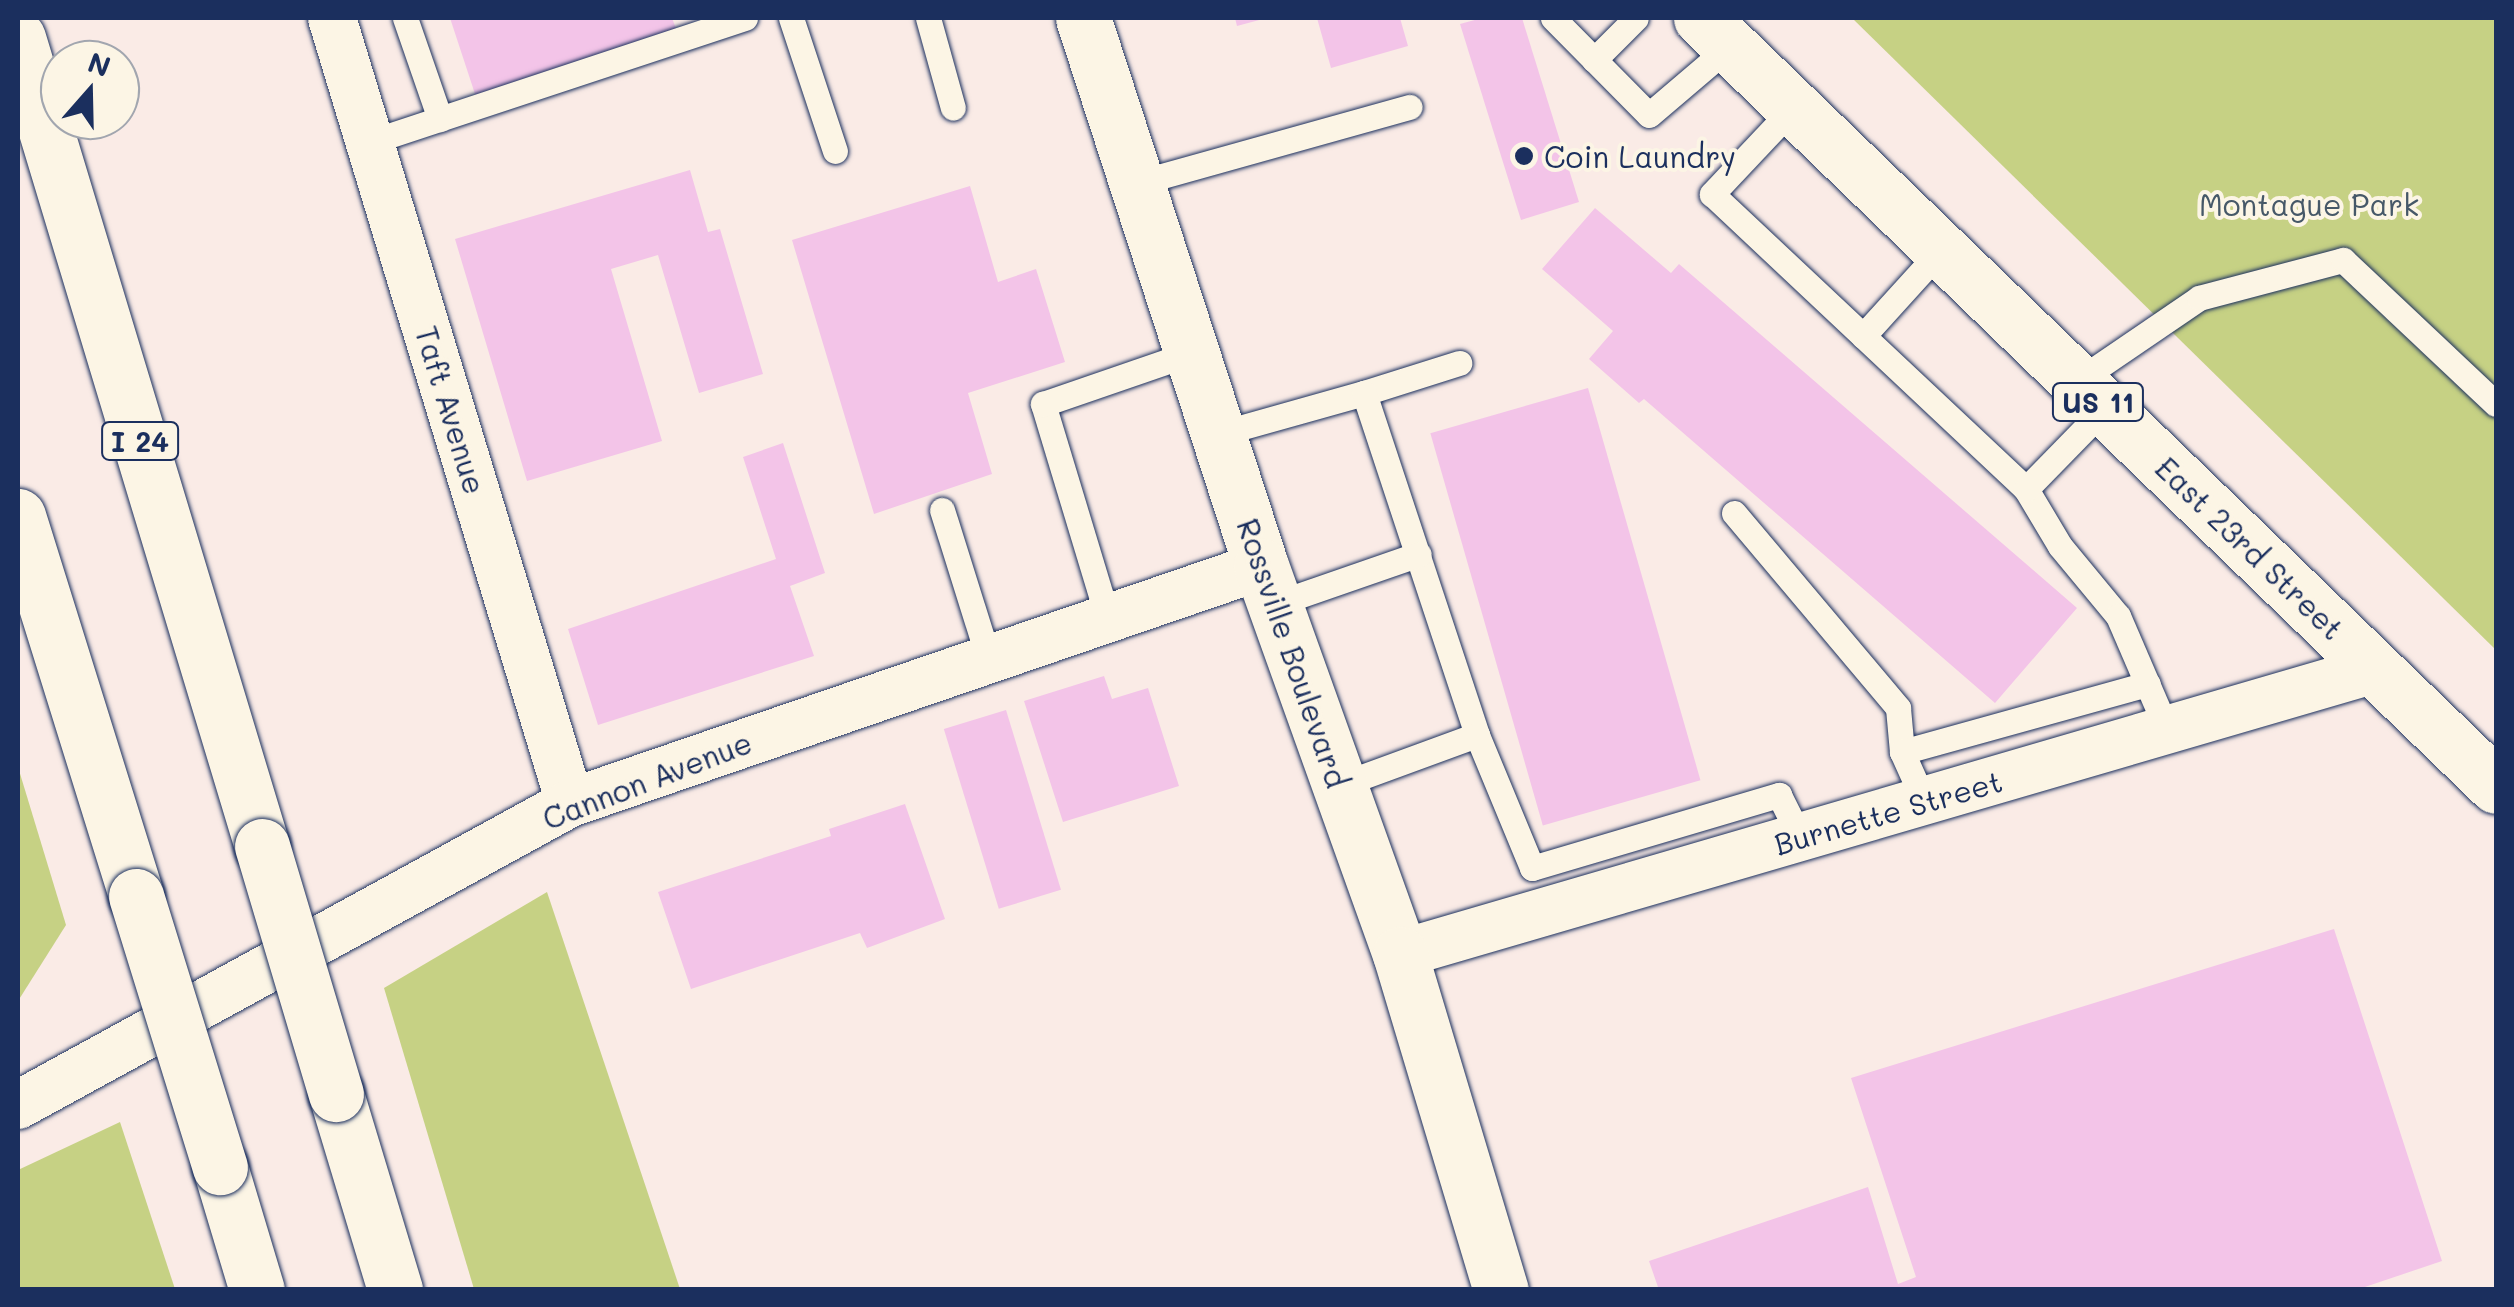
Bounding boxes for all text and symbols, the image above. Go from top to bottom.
north arrow [40,40,140,140]
text: N [83,43,116,84]
place label: Coin Laundry [1544,138,1736,174]
marker: Coin Laundry [1513,145,1535,167]
park label: Montague Park [2199,186,2419,222]
street label: Taft Avenue [408,322,494,498]
road number: US 11 [2050,379,2146,425]
road number: I 24 [100,418,180,464]
street label: East 23rd Street [2149,449,2351,647]
street label: Rossville Boulevard [1230,514,1356,792]
street label: Cannon Avenue [537,724,757,836]
street label: Burnette Street [1770,762,2006,862]

